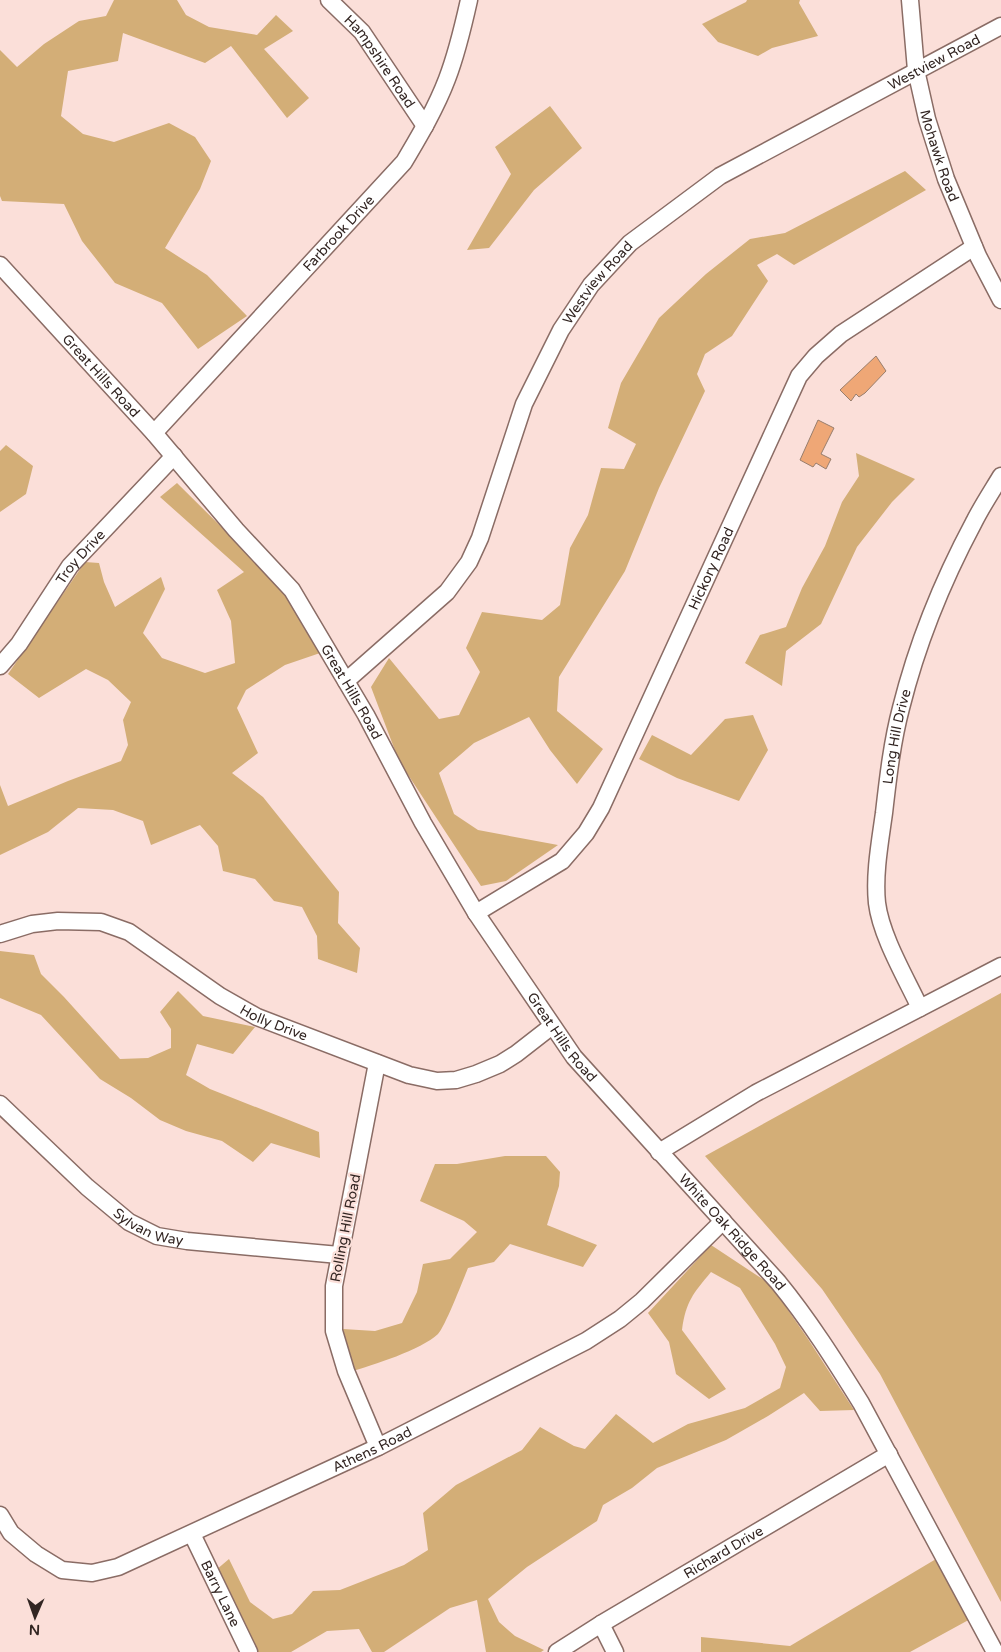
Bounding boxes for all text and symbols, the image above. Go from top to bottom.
street label: Hampshire Road [340,11,418,111]
street label: Westview Road [885,31,983,94]
street label: Mohawk Road [916,108,962,204]
street label: Farbrook Drive [299,192,378,275]
street label: Westview Road [559,238,636,328]
street label: Great Hills Road [59,331,143,421]
street label: Hickory Road [685,525,738,613]
street label: Troy Drive [52,526,109,587]
street label: Great Hills Road [317,641,385,742]
street label: Long Hill Drive [879,687,915,785]
street label: Great Hills Road [524,989,600,1086]
street label: Holly Drive [237,1001,310,1045]
street label: White Oak Ridge Road [675,1170,789,1294]
street label: Rolling Hill Road [327,1173,364,1284]
street label: Sylvan Way [110,1205,185,1249]
street label: Athens Road [330,1423,415,1476]
street label: Richard Drive [681,1522,766,1582]
street label: Barry Lane [197,1558,244,1630]
north arrow [10,1592,60,1642]
text: N [29,1621,40,1638]

